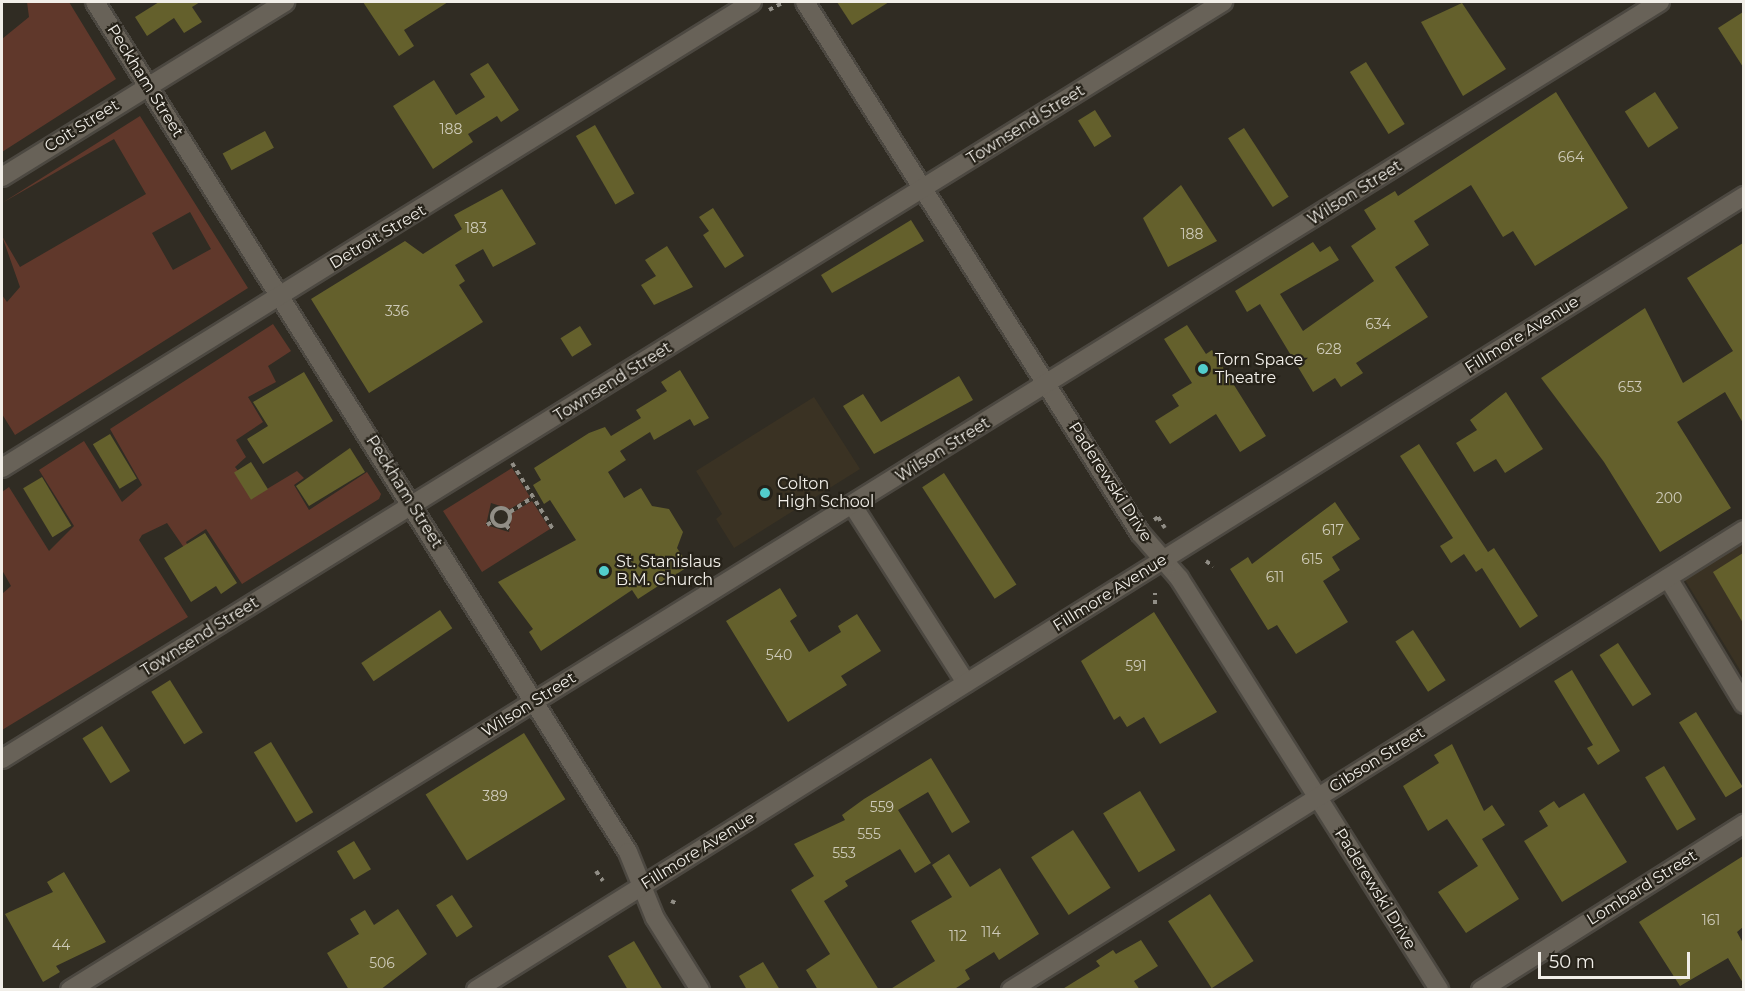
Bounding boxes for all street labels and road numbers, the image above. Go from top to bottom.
street label: Peckham Street [103,21,187,141]
street label: Townsend Street [964,81,1088,169]
street label: Coit Street [41,96,123,156]
street label: Wilson Street [1304,156,1406,230]
street label: Detroit Street [326,201,430,273]
street label: Fillmore Avenue [1462,292,1582,378]
street label: Townsend Street [551,338,675,426]
street label: Wilson Street [892,413,994,487]
street label: Paderewski Drive [1064,419,1156,545]
street label: Peckham Street [362,432,446,552]
street label: Fillmore Avenue [1050,550,1170,636]
street label: Townsend Street [138,593,262,681]
street label: Wilson Street [478,668,580,742]
street label: Gibson Street [1326,723,1428,797]
street label: Fillmore Avenue [638,808,758,894]
street label: Paderewski Drive [1330,825,1420,953]
street label: Lombard Street [1583,846,1701,930]

